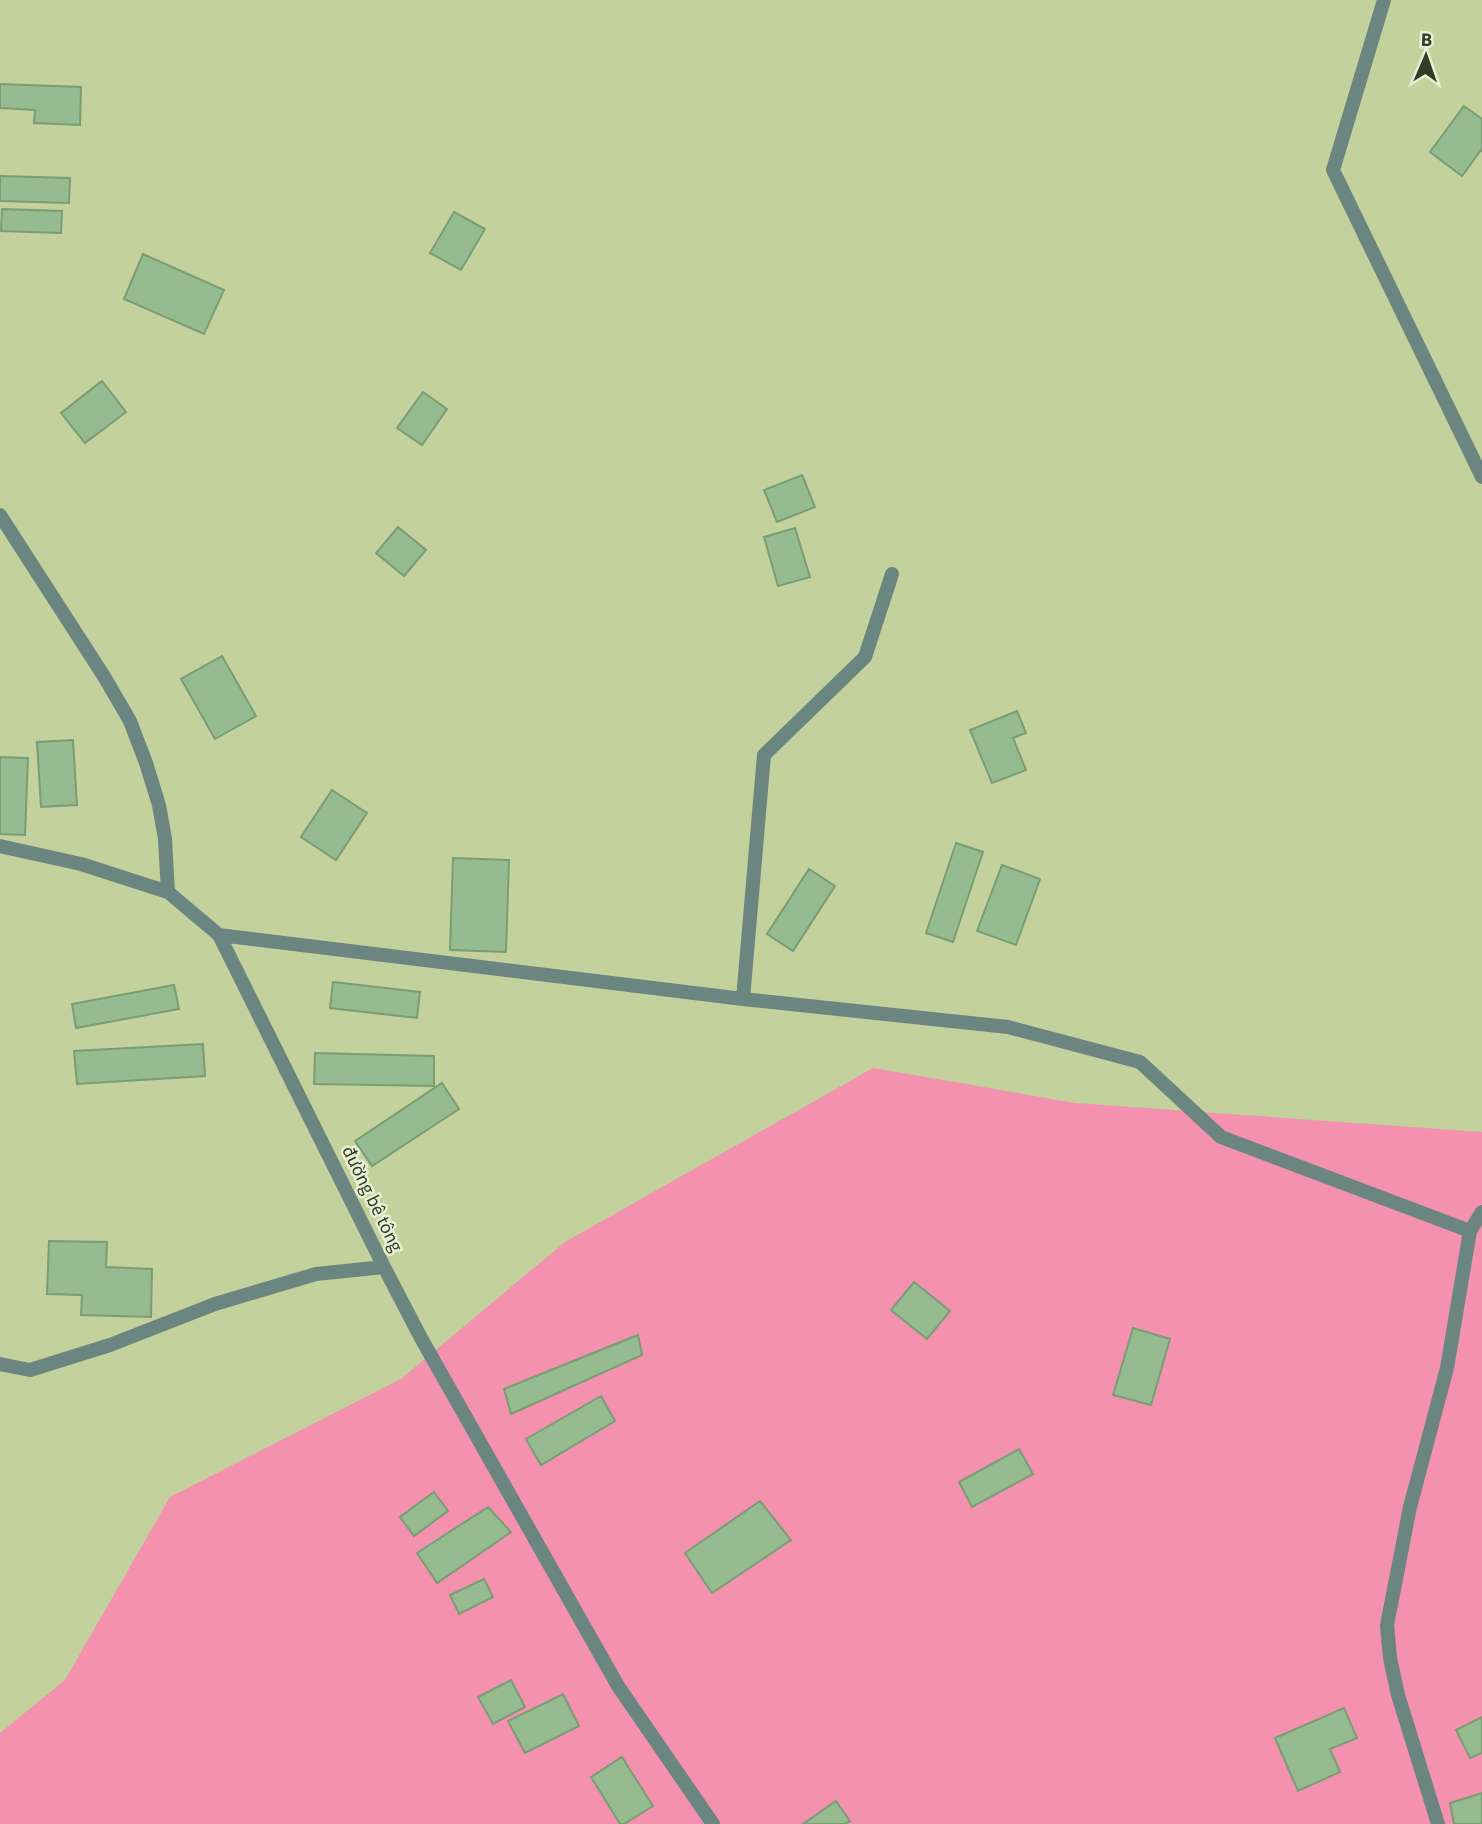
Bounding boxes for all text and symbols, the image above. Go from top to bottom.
north arrow [1391,21,1461,91]
text: B [1420,27,1433,54]
street label: đường bê tông [335,1141,410,1257]

